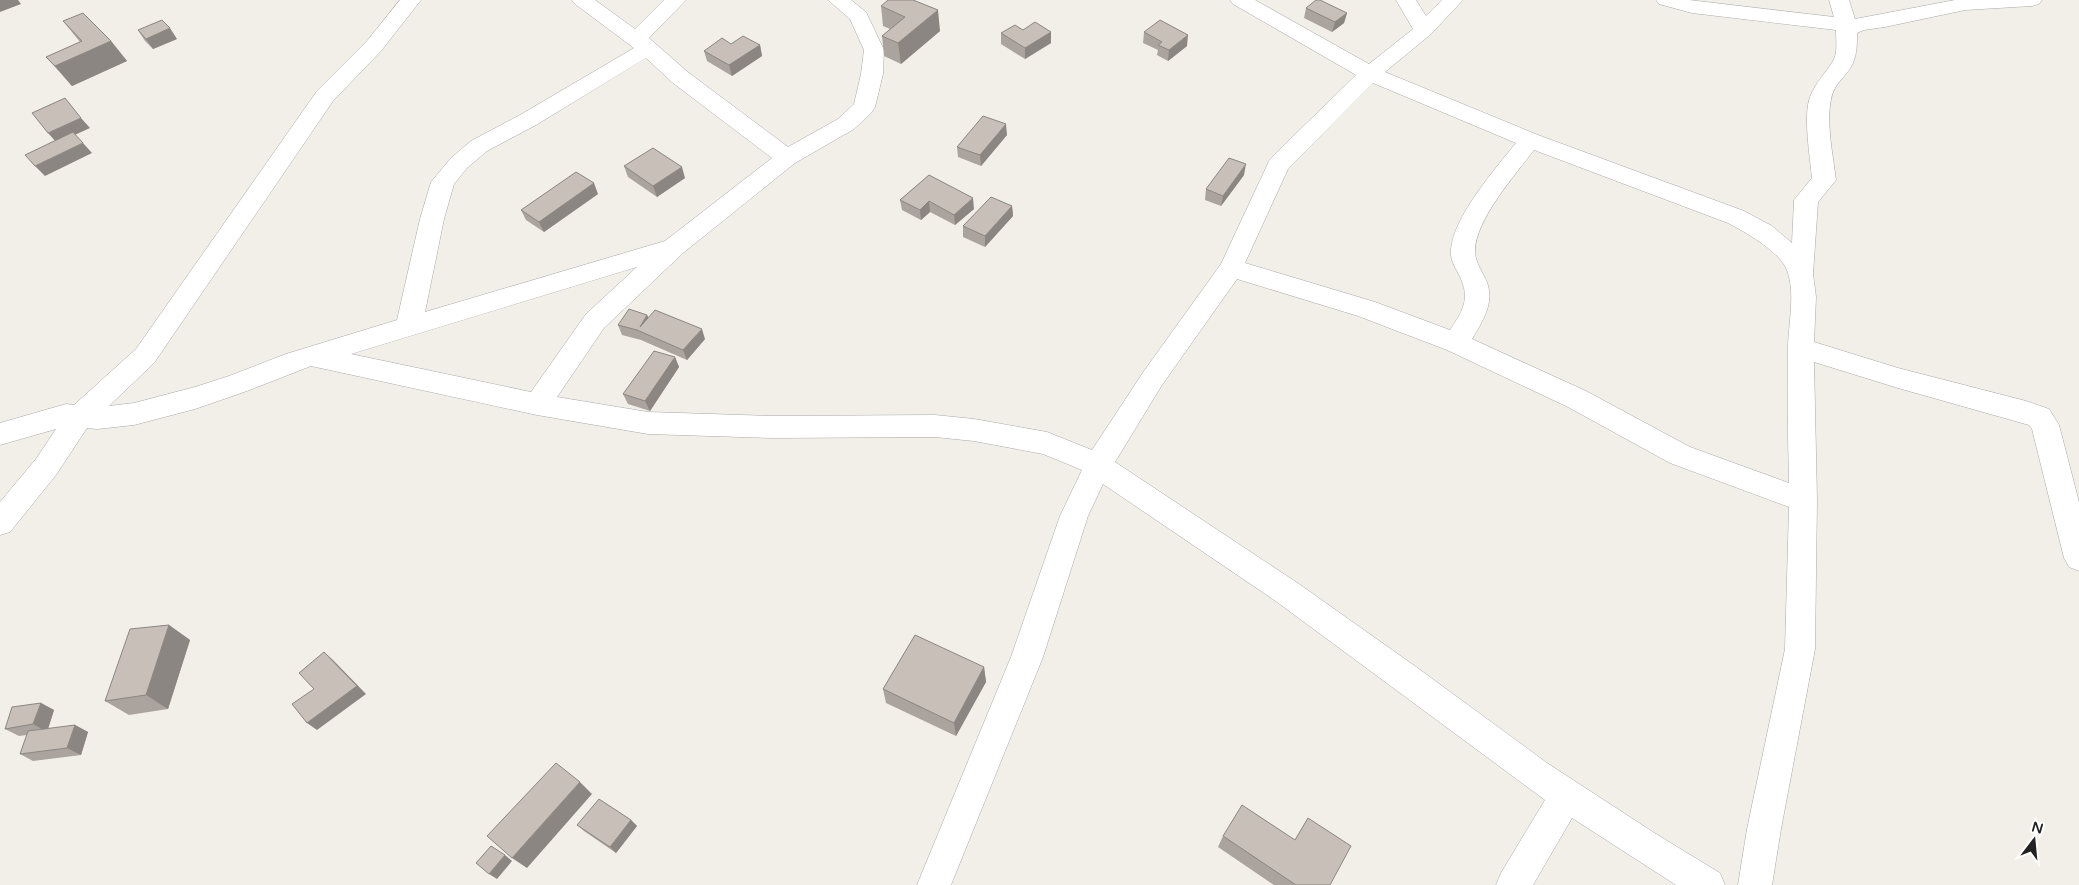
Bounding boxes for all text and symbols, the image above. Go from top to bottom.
north arrow [2009,815,2059,865]
text: N [2030,818,2045,838]

